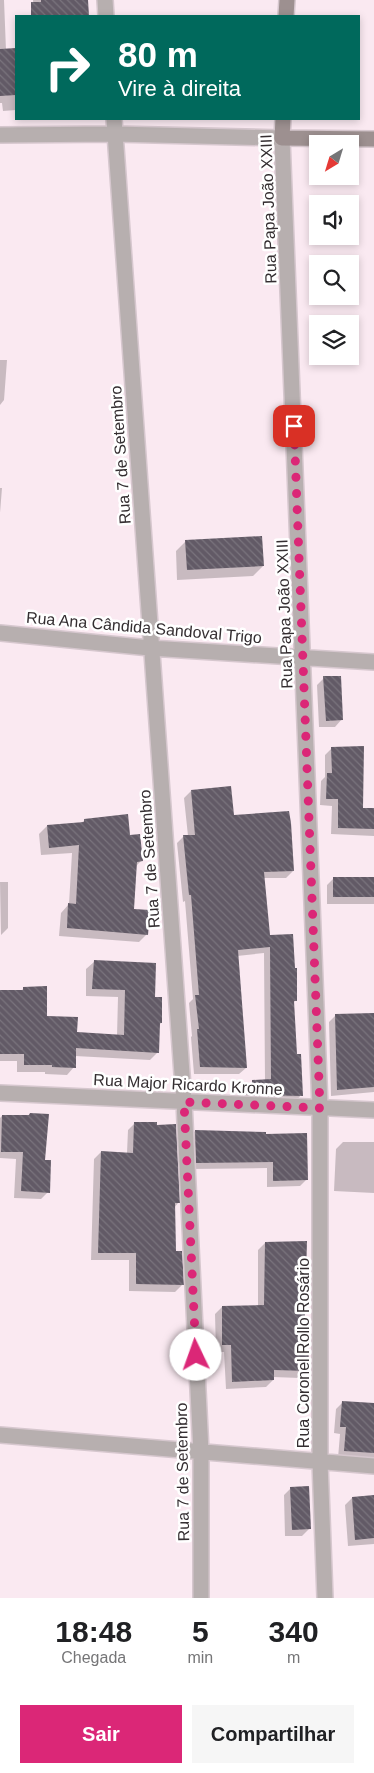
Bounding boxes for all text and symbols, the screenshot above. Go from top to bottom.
icon: right [35,35,100,100]
text: 80 m [118,35,198,74]
text: Vire à direita [118,76,241,101]
street label: Rua Papa João XXIII [257,134,280,284]
north arrow [309,135,359,185]
map controls [309,135,359,365]
button: sound [309,195,359,245]
button: search [309,255,359,305]
button: layers [309,315,359,365]
street label: Rua 7 de Setembro [107,385,134,525]
pin [273,405,315,447]
icon: arrive [280,412,308,440]
street label: Rua Papa João XXIII [273,539,296,689]
street label: Rua Ana Cândida Sandoval Trigo [25,609,263,646]
street label: Rua 7 de Setembro [136,789,163,929]
street label: Rua Major Ricardo Kronne [93,1071,283,1098]
street label: Rua Coronel Rollo Rosário [295,1258,312,1448]
position arrow [169,1328,221,1380]
street label: Rua 7 de Setembro [173,1402,192,1542]
text: 18:48 [55,1615,132,1648]
text: 5 [192,1615,209,1648]
text: 340 [269,1615,319,1648]
text: Chegada [61,1649,126,1666]
text: min [187,1649,213,1666]
text: m [287,1649,300,1666]
button: Sair [20,1705,182,1763]
button: Compartilhar [192,1705,354,1763]

